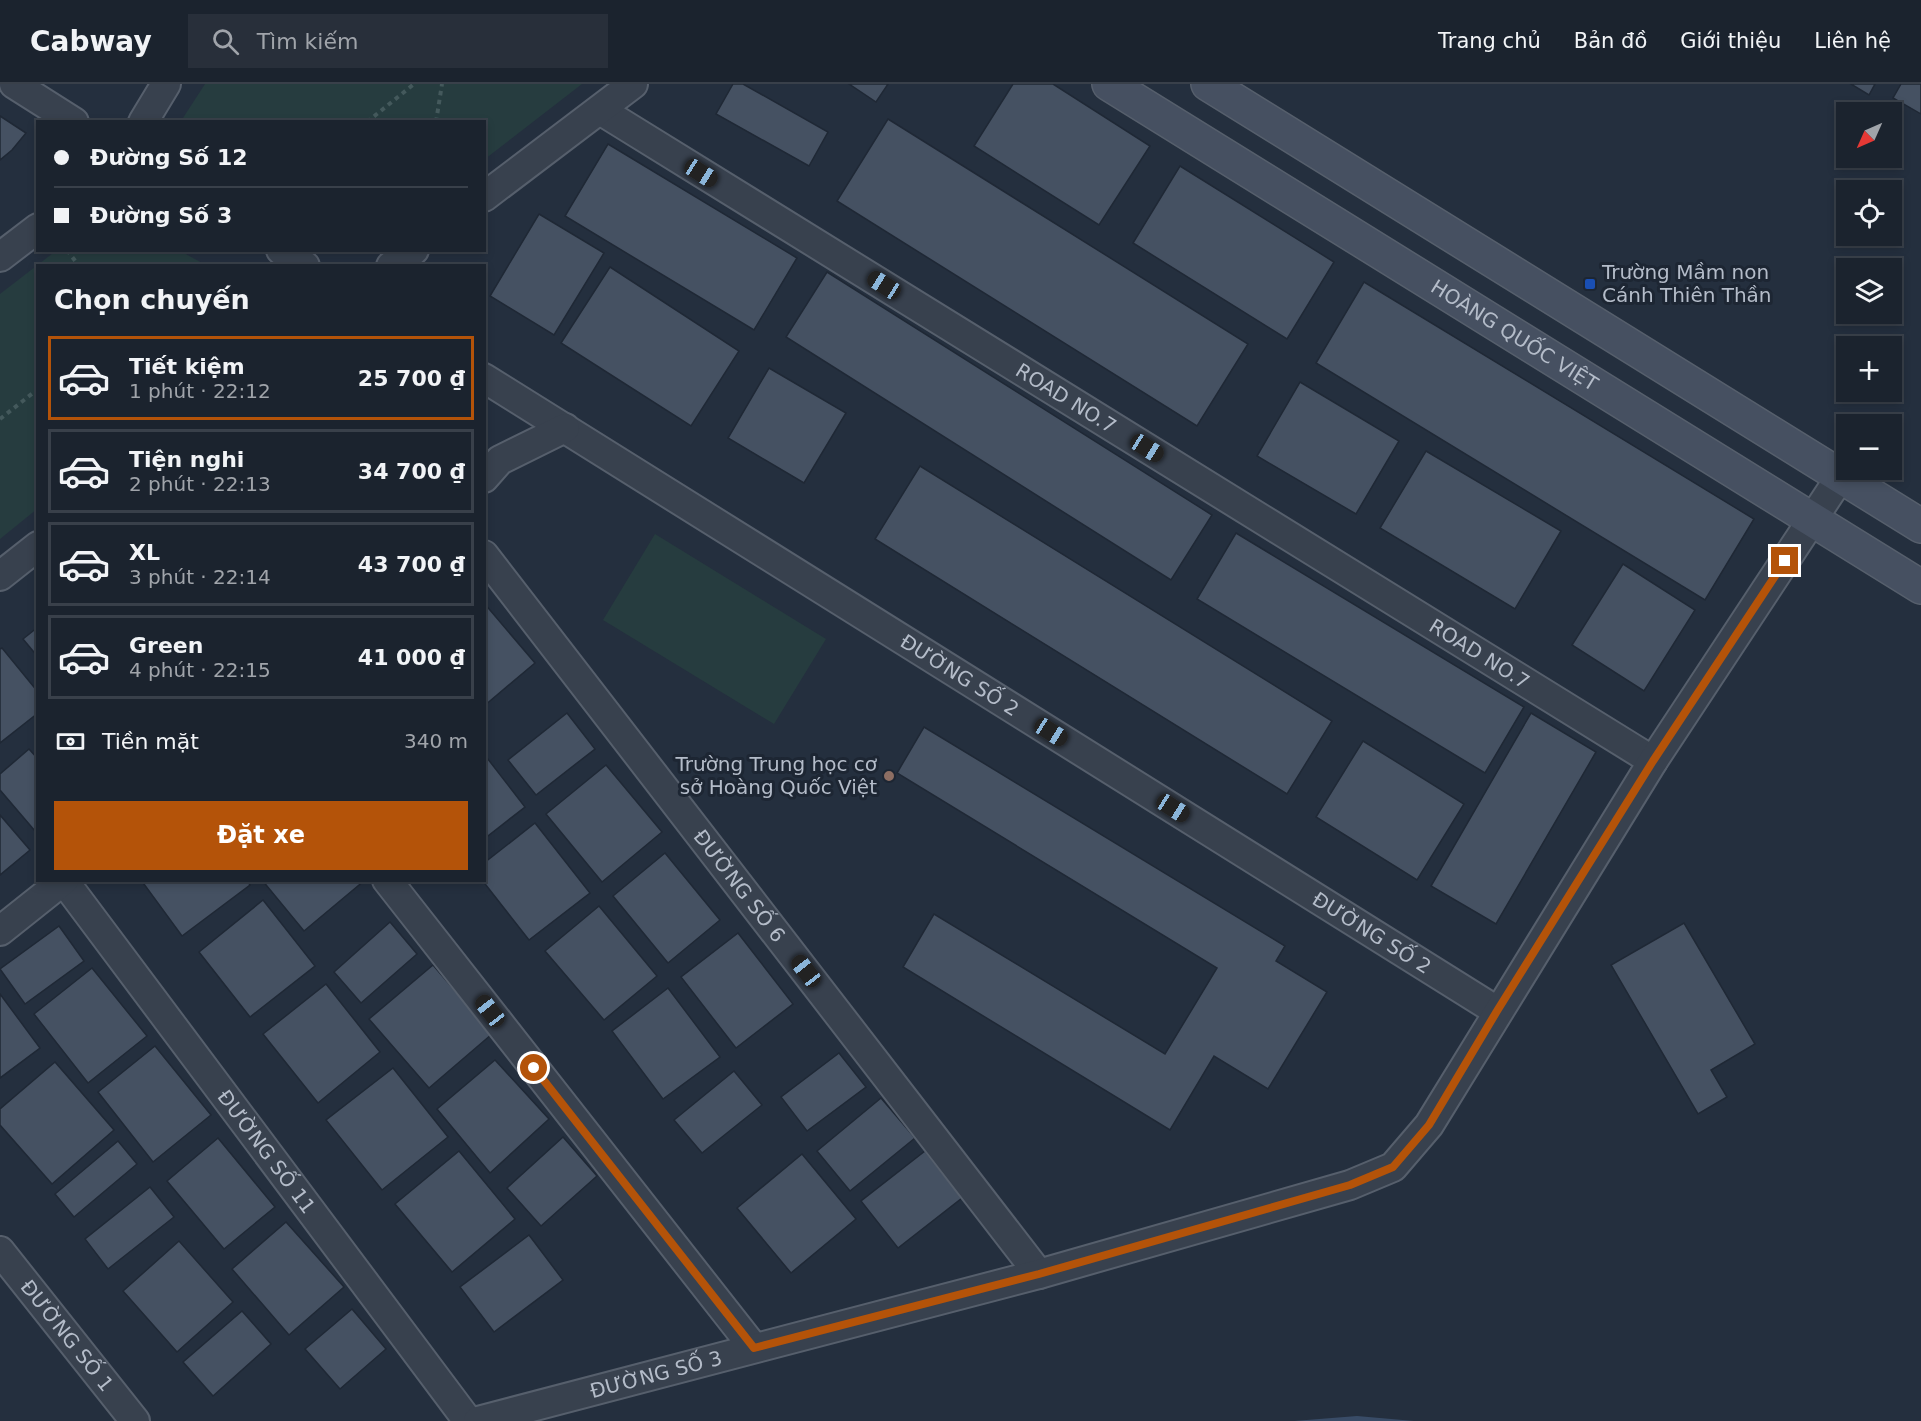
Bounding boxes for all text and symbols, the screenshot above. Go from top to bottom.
search box [188,14,608,68]
text: Cabway [30,25,152,58]
icon: search [209,25,242,58]
text: Tìm kiếm [257,29,358,54]
text: Trang chủ [1438,29,1541,53]
text: Bản đồ [1574,29,1647,53]
text: Giới thiệu [1680,29,1781,53]
text: Liên hệ [1814,29,1891,53]
north arrow [1836,102,1902,168]
map controls [1836,102,1902,480]
text: Đường Số 12 [90,145,248,170]
car [681,156,721,190]
button: locate [1836,180,1902,246]
text: Đường Số 3 [90,203,232,228]
button: layers [1836,258,1902,324]
place label: Trường Mầm non Cánh Thiên Thần [1601,260,1772,307]
car [864,268,904,302]
street label: HOÀNG QUỐC VIỆT [1427,274,1603,396]
marker: Trường Mầm non Cánh Thiên Thần [1583,277,1597,291]
text: Chọn chuyến [54,284,250,315]
button: + [1836,336,1902,402]
icon: car [57,351,111,405]
text: Tiết kiệm [129,354,245,379]
street label: ROAD NO.7 [1011,358,1121,438]
text: 25 700 ₫ [358,366,465,391]
text: 1 phút · 22:12 [129,379,271,403]
button: − [1836,414,1902,480]
car [1127,431,1167,465]
icon: car [57,444,111,498]
text: Tiện nghi [129,447,244,472]
text: 34 700 ₫ [358,459,465,484]
text: 2 phút · 22:13 [129,472,271,496]
icon: car [57,537,111,591]
text: XL [129,540,160,565]
route end [1771,547,1798,574]
text: 43 700 ₫ [358,552,465,577]
text: 3 phút · 22:14 [129,565,271,589]
street label: ROAD NO.7 [1425,614,1534,694]
street label: ĐƯỜNG SỐ 2 [896,629,1023,721]
icon: car [57,630,111,684]
text: Green [129,633,203,658]
text: 41 000 ₫ [358,645,465,670]
text: 4 phút · 22:15 [129,658,271,682]
car [1031,715,1071,749]
icon: cash [54,725,87,758]
text: Tiền mặt [102,729,199,754]
text: 340 m [404,729,468,753]
place label: Trường Trung học cơ sở Hoàng Quốc Việt [674,752,878,799]
marker: Trường Trung học cơ sở Hoàng Quốc Việt [882,769,896,783]
car [1153,791,1193,825]
button: Đặt xe [54,801,468,870]
street label: ĐƯỜNG SỐ 6 [689,825,790,947]
street label: ĐƯỜNG SỐ 2 [1308,887,1436,979]
car [788,951,824,991]
car [472,991,508,1031]
route start [520,1054,547,1081]
street label: ĐƯỜNG SỐ 11 [213,1085,320,1218]
street label: ĐƯỜNG SỐ 1 [16,1275,119,1396]
street label: ĐƯỜNG SỐ 3 [588,1346,724,1403]

